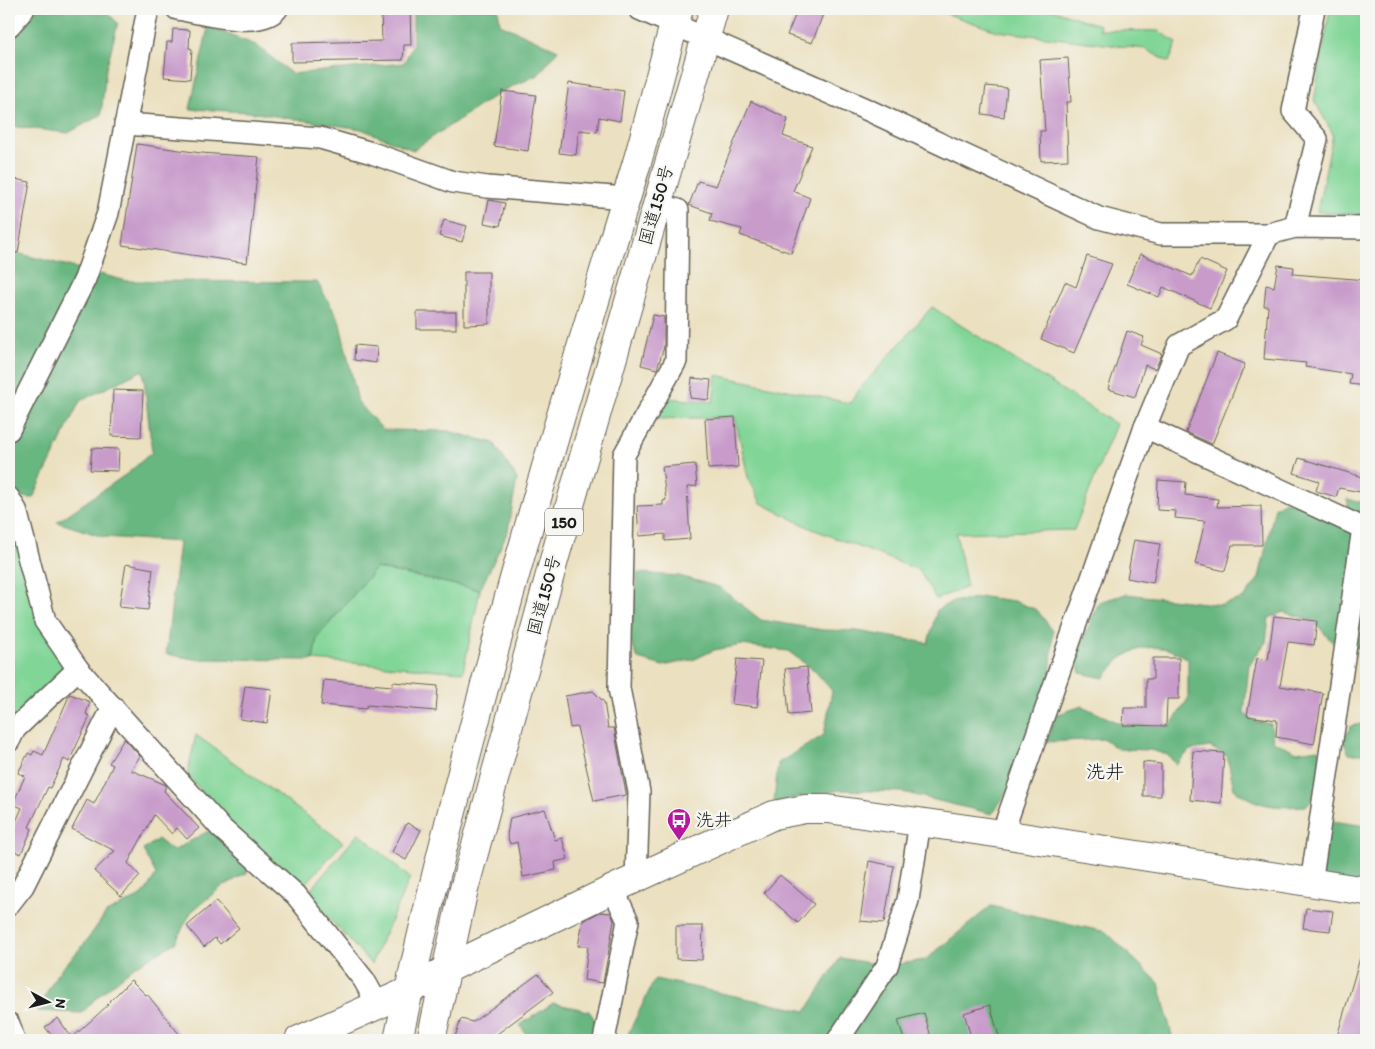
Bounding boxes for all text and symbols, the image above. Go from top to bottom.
street label: 国道150号 [634,162,678,248]
road number: 150 [545,508,583,536]
street label: 国道150号 [523,552,565,638]
district label: 洗井 [1086,760,1124,783]
bus stop icon: 洗井 [666,807,692,841]
place label: 洗井 [696,809,732,831]
north arrow [22,976,72,1026]
text: N [51,998,69,1009]

